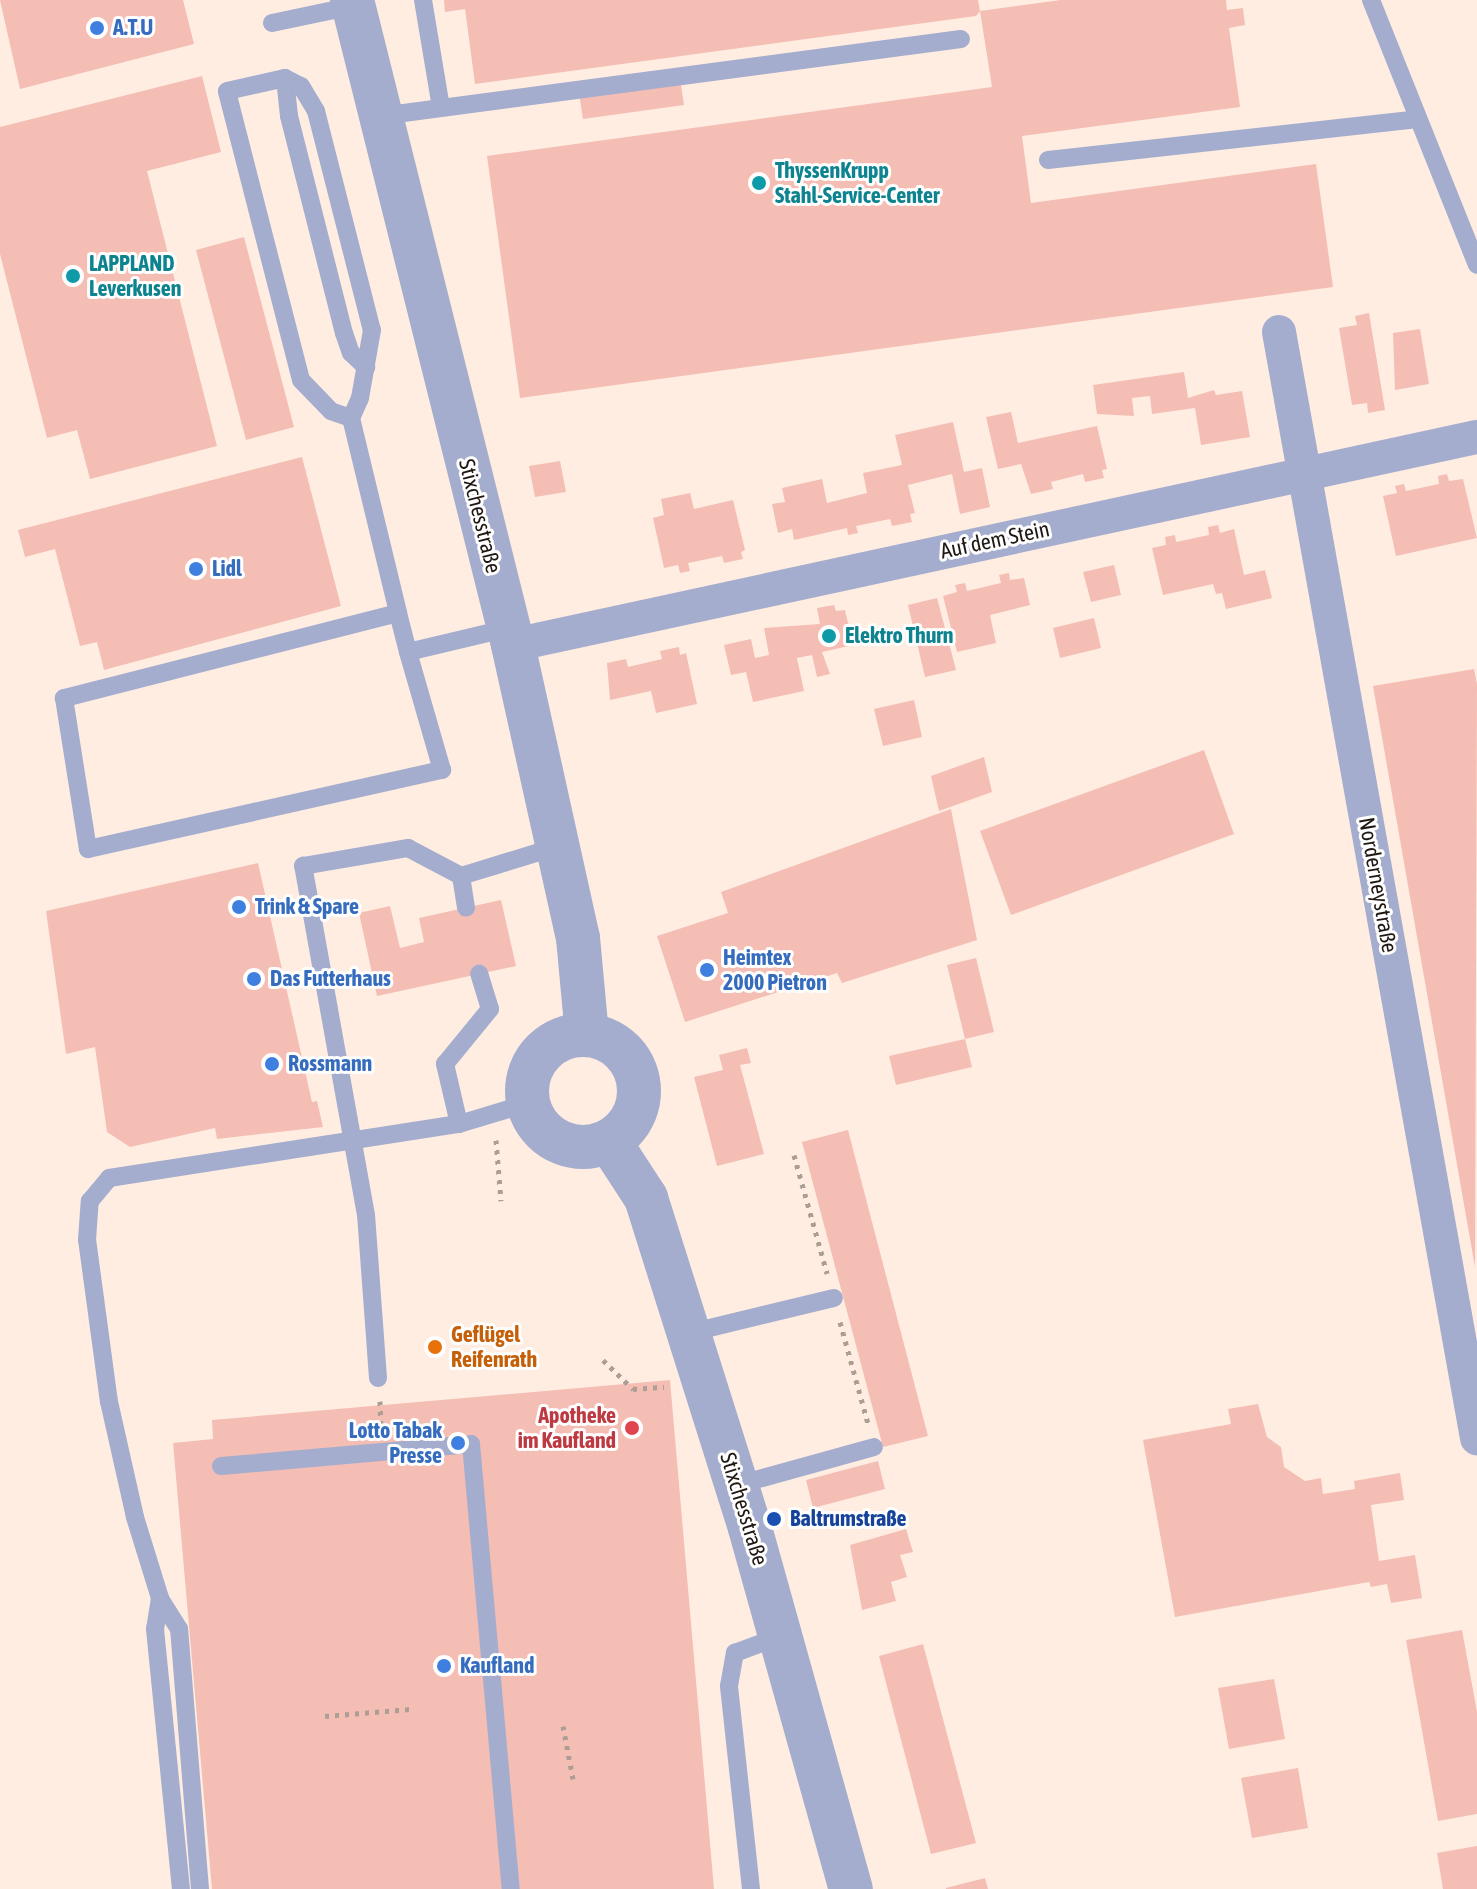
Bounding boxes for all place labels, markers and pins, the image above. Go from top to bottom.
place label: A.T.U [113,15,153,41]
marker: A.T.U [88,19,106,37]
place label: ThyssenKrupp Stahl-Service-Center [775,157,939,208]
marker: ThyssenKrupp Stahl-Service-Center [750,174,768,192]
place label: LAPPLAND Leverkusen [89,250,181,302]
marker: LAPPLAND Leverkusen [64,267,82,285]
place label: Lidl [212,556,242,582]
marker: Lidl [187,560,205,578]
place label: Elektro Thurn [845,623,954,649]
marker: Elektro Thurn [820,627,838,645]
place label: Trink & Spare [255,894,359,920]
marker: Trink & Spare [230,898,248,916]
place label: Heimtex 2000 Pietron [723,944,827,996]
marker: Heimtex 2000 Pietron [698,961,716,979]
place label: Das Futterhaus [270,966,391,992]
marker: Das Futterhaus [245,970,263,988]
place label: Rossmann [288,1051,372,1077]
marker: Rossmann [263,1055,281,1073]
place label: Geflügel Reifenrath [451,1321,537,1372]
marker: Geflügel Reifenrath [426,1338,444,1356]
place label: Apotheke im Kaufland [518,1402,616,1454]
place label: Lotto Tabak Presse [349,1417,442,1468]
marker: Apotheke im Kaufland [623,1419,641,1437]
marker: Lotto Tabak Presse [449,1434,467,1452]
place label: Baltrumstraße [790,1506,906,1532]
marker: Baltrumstraße [765,1510,783,1528]
place label: Kaufland [460,1653,534,1679]
marker: Kaufland [435,1657,453,1675]

